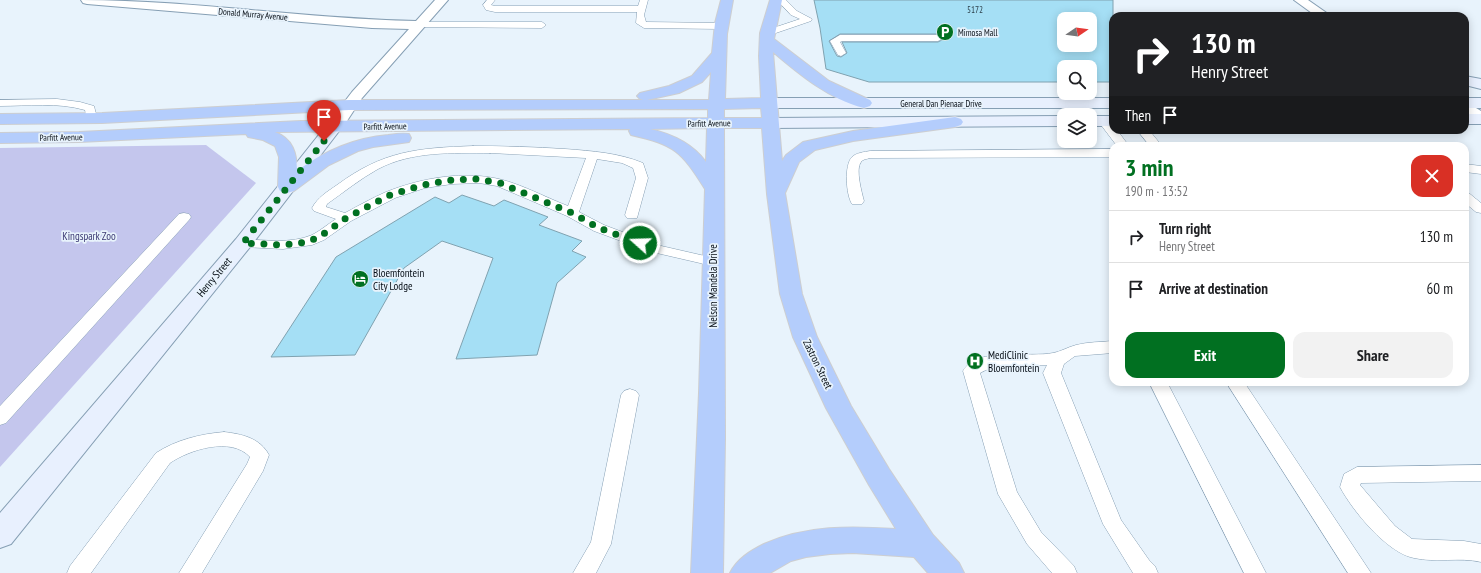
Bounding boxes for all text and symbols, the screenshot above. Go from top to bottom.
house number: 5172 [967,4,983,15]
street label: Donald Murray Avenue [218,5,289,23]
north arrow [1057,12,1097,52]
map controls [1057,12,1097,148]
parking icon: Mimosa Mall [935,22,955,42]
text: 130 m [1191,24,1255,61]
place label: Mimosa Mall [958,27,998,38]
icon: right [1125,28,1177,80]
button: search [1057,60,1097,100]
text: Henry Street [1191,60,1268,83]
street label: General Dan Pienaar Drive [900,98,982,109]
pin [307,100,341,141]
icon: arrive [1159,104,1181,126]
icon: arrive [313,106,335,128]
text: Then [1125,106,1151,125]
button: layers [1057,108,1097,148]
street label: Parfitt Avenue [687,117,731,129]
street label: Parfitt Avenue [363,120,407,132]
street label: Parfitt Avenue [39,131,83,143]
text: 3 min [1125,152,1173,183]
button: close [1411,155,1453,197]
text: 190 m · 13:52 [1125,183,1188,200]
text: Turn right [1159,219,1211,238]
position arrow [619,222,661,264]
icon: right [1125,226,1147,248]
text: 130 m [1420,227,1453,246]
park label: Kingspark Zoo [62,229,116,243]
text: Henry Street [1159,238,1215,255]
street label: Nelson Mandela Drive [706,244,720,328]
street label: Henry Street [193,254,235,300]
place label: Bloemfontein City Lodge [373,266,424,293]
hotel icon: Bloemfontein City Lodge [350,269,370,289]
icon: arrive [1125,278,1147,300]
text: Arrive at destination [1159,279,1268,298]
text: 60 m [1427,279,1453,298]
button: Exit [1125,332,1285,378]
button: Share [1293,332,1453,378]
street label: Zastron Street [800,337,836,391]
place label: MediClinic Bloemfontein [988,348,1039,375]
hospital icon: MediClinic Bloemfontein [965,351,985,371]

